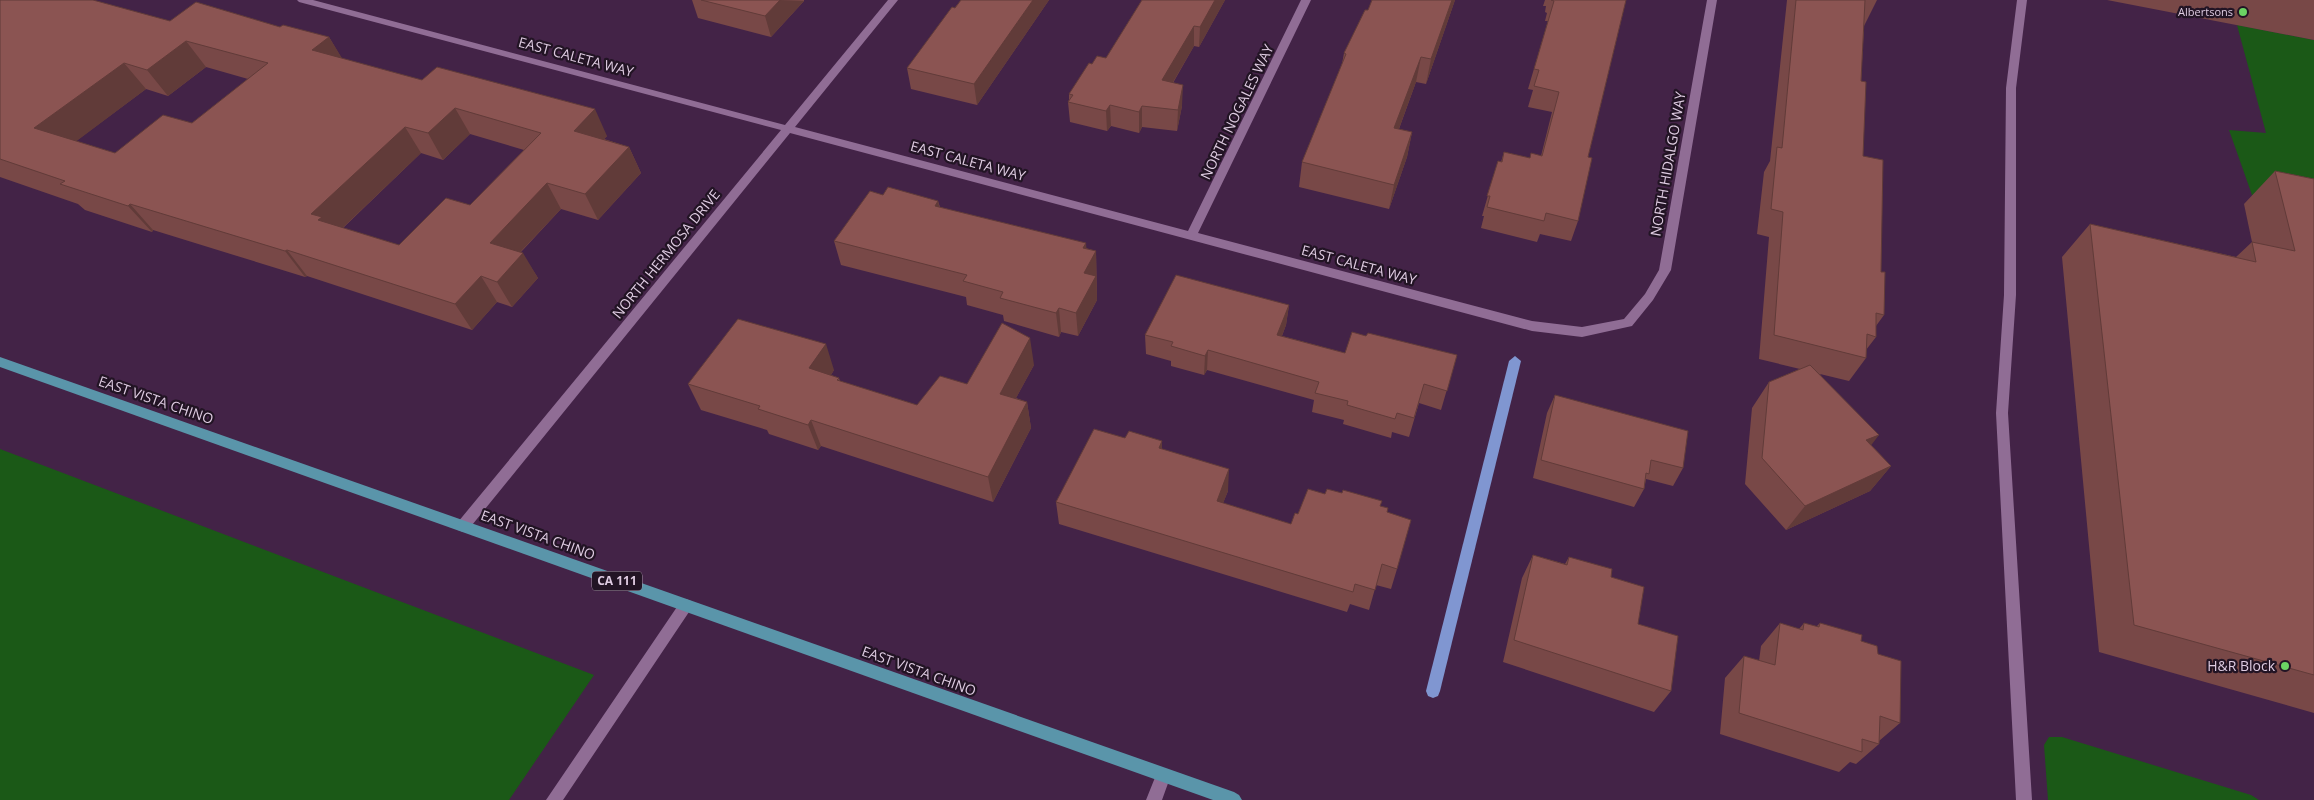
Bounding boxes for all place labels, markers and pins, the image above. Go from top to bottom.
place label: Albertsons [2178,4,2233,19]
marker: Albertsons [2237,6,2249,18]
place label: H&R Block [2207,656,2276,675]
marker: H&R Block [2279,660,2291,672]

